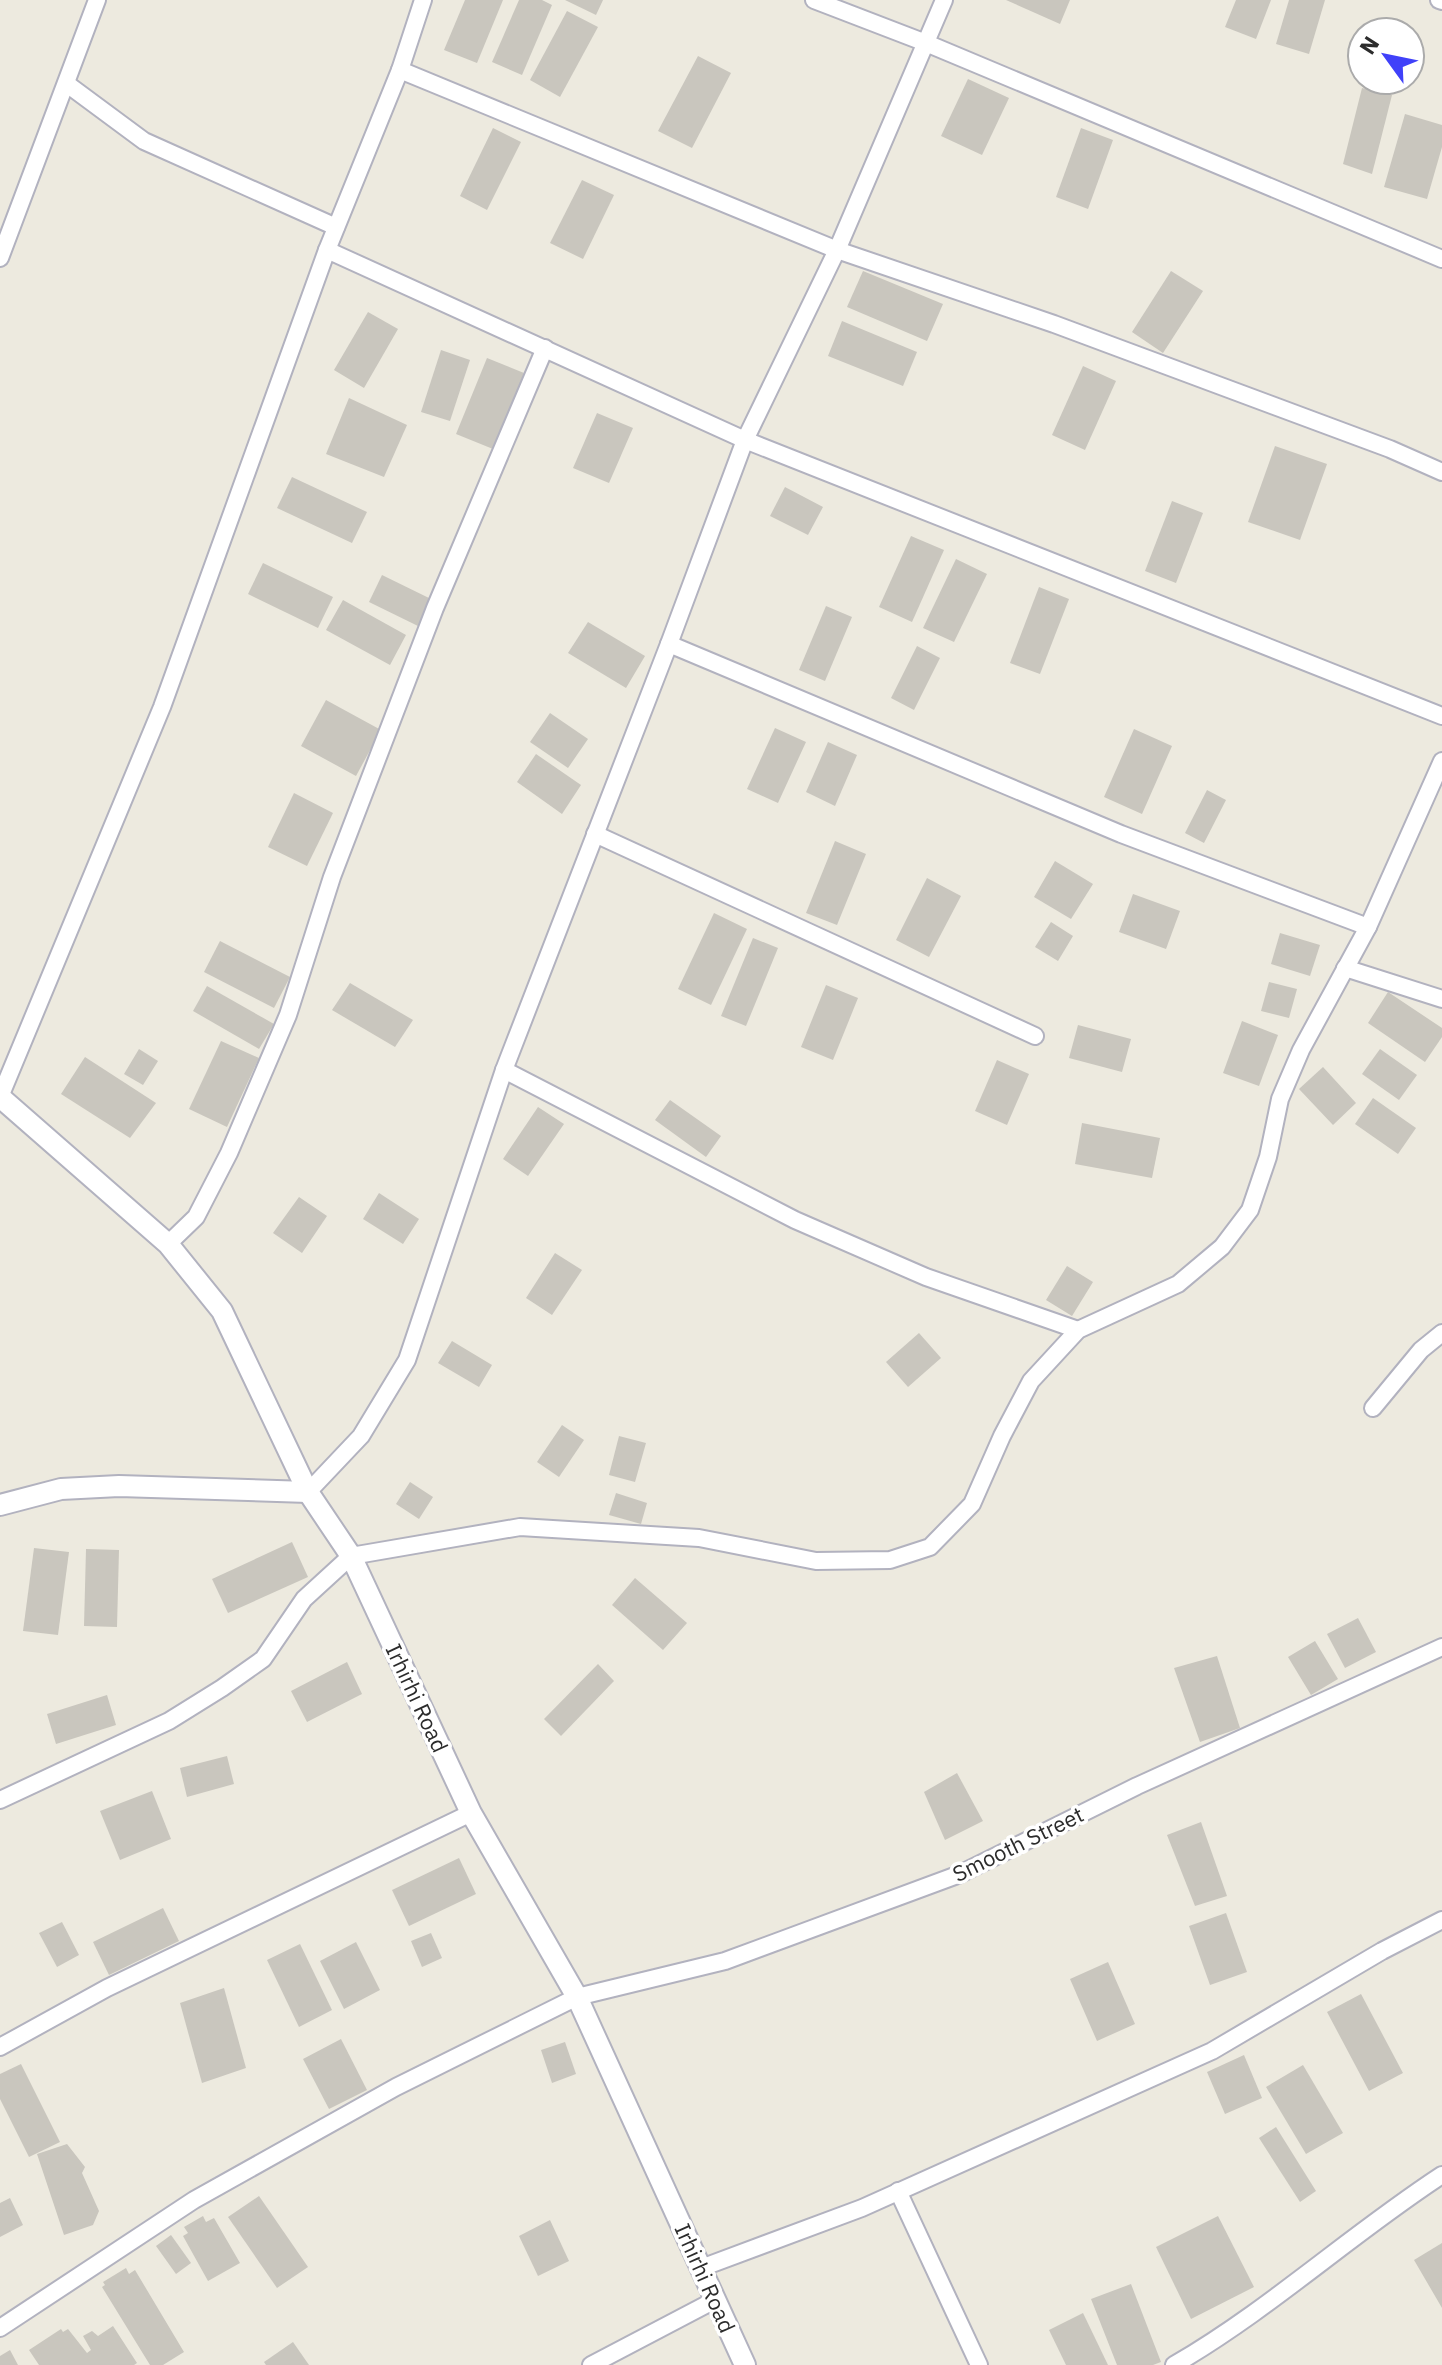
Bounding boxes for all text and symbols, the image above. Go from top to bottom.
north arrow [1346,16,1426,96]
text: N [1352,30,1385,59]
street label: Irhirhi Road [380,1639,455,1757]
street label: Smooth Street [947,1799,1088,1888]
street label: Irhirhi Road [668,2219,742,2337]

